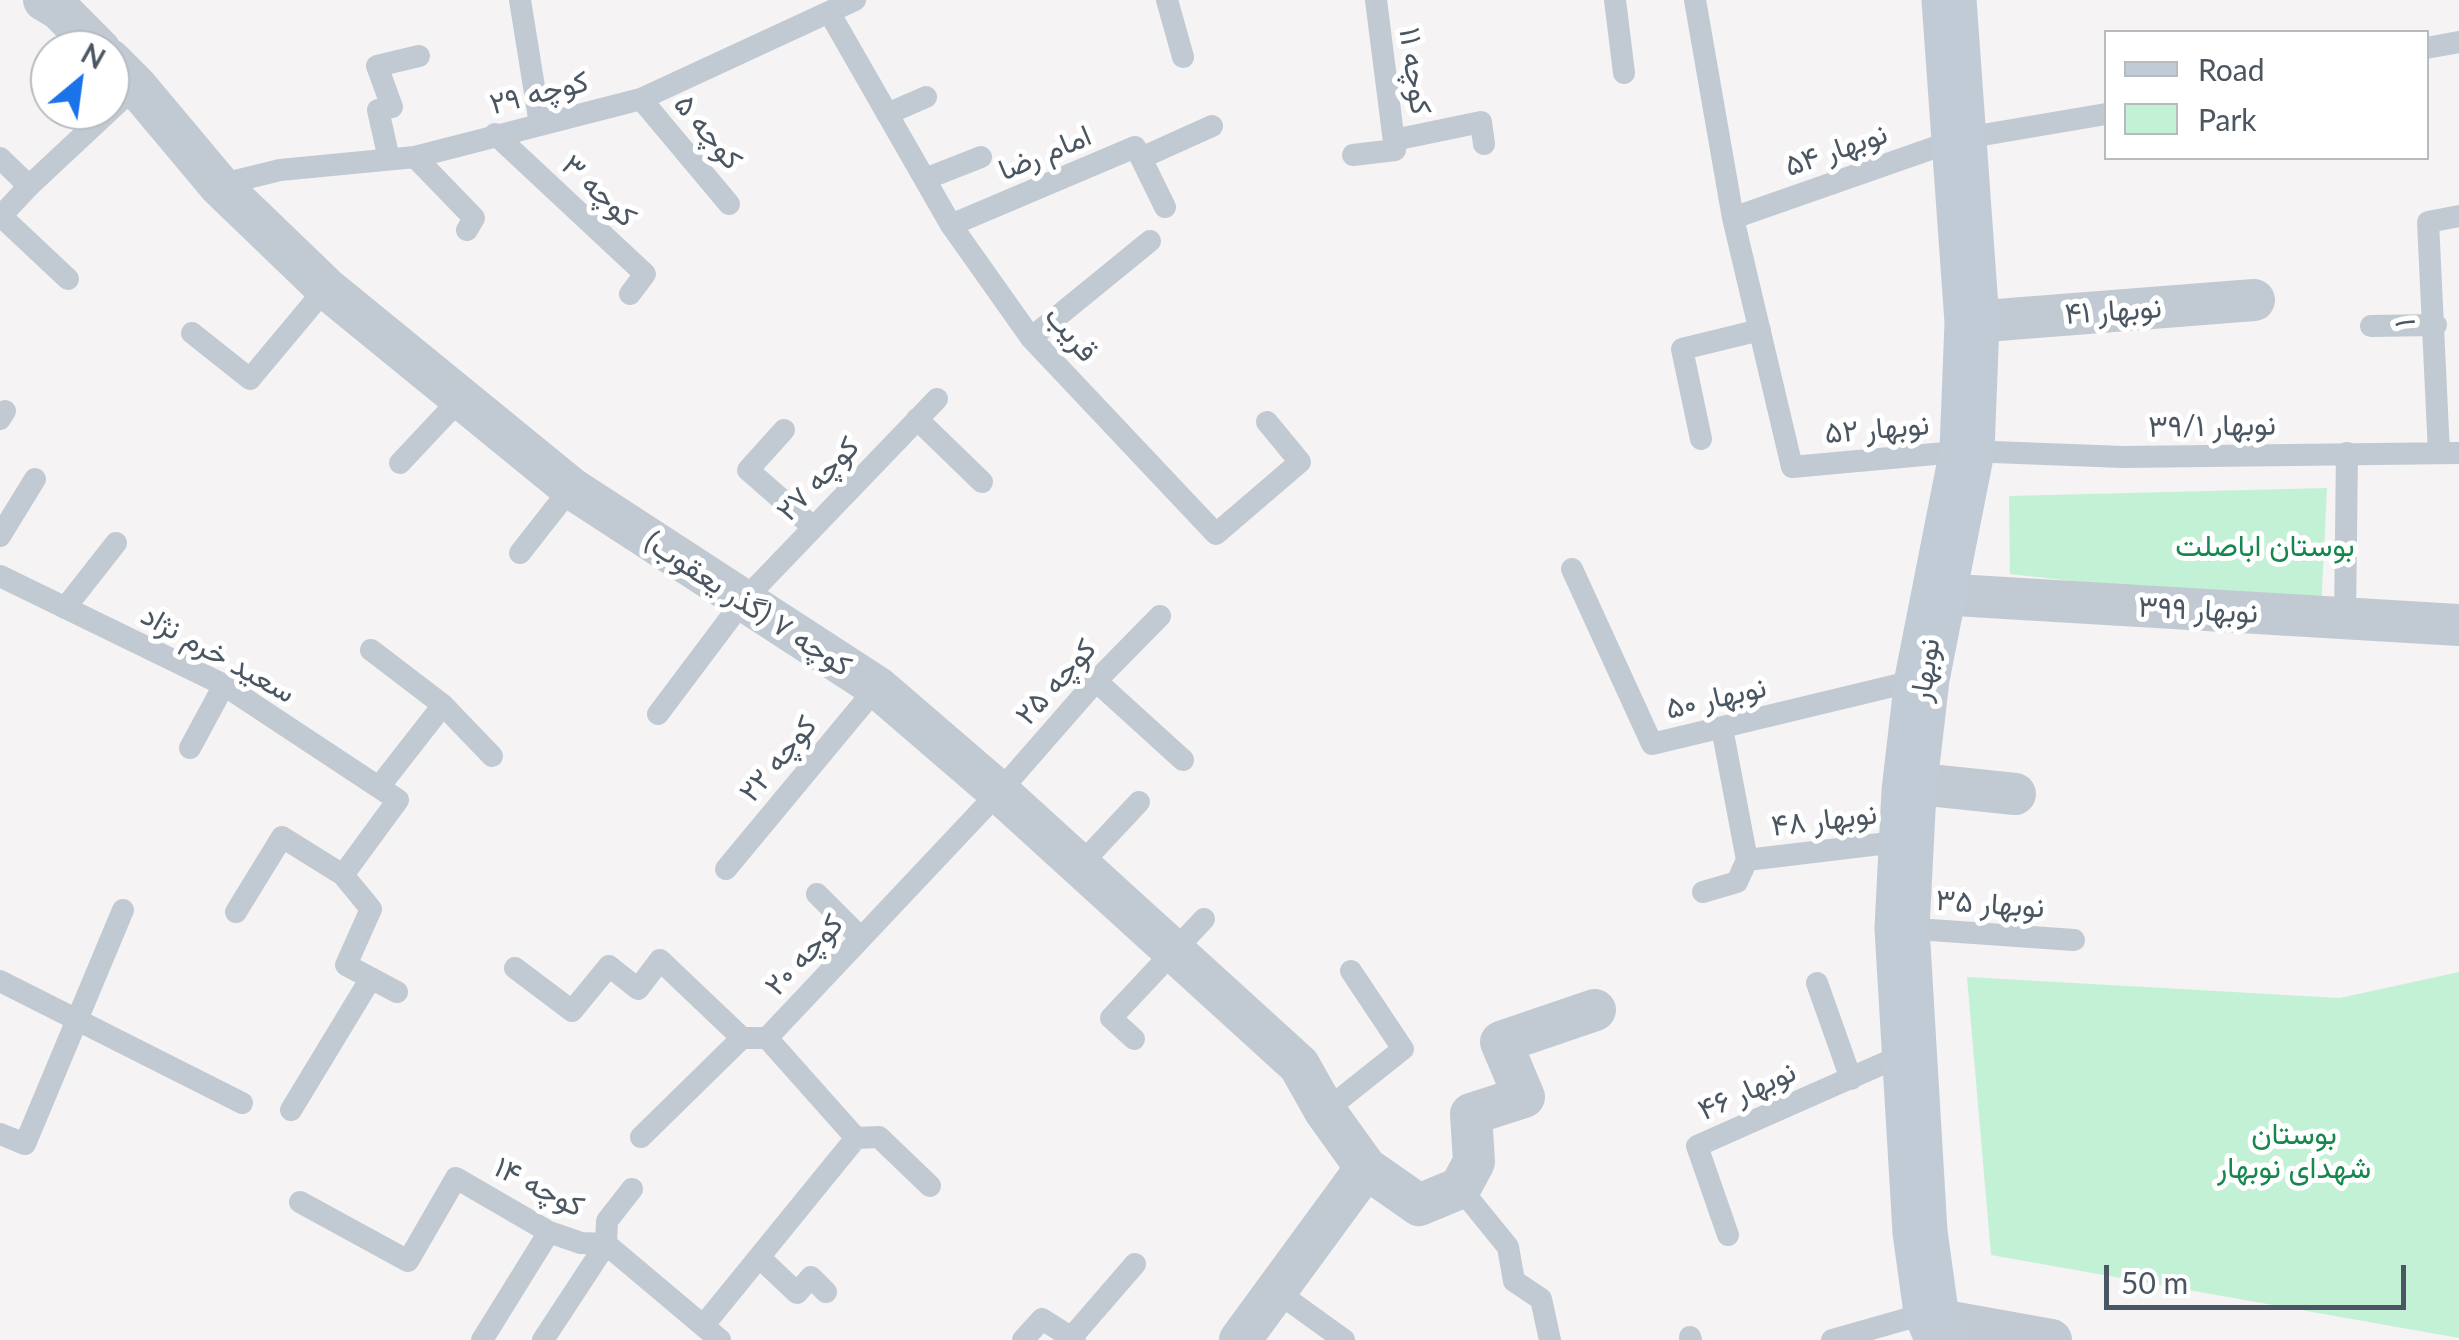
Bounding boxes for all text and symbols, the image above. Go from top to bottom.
street label: کوچه ۱۱ [1391,25,1439,117]
north arrow [30,30,130,130]
legend [2104,30,2429,160]
text: N [76,35,111,76]
text: Road [2198,51,2265,87]
street label: کوچه ۲۹ [486,63,592,123]
street label: کوچه ۵ [666,87,750,177]
text: Park [2198,101,2257,137]
street label: نوبهار ۵۴ [1780,116,1892,184]
street label: امام رضا [993,117,1097,189]
street label: کوچه ۳ [554,147,644,235]
street label: نوبهار ۴۱ [2063,290,2163,332]
street label: قریب [1037,299,1105,369]
street label: ۱ [2387,318,2423,328]
street label: نوبهار ۵۲ [1823,406,1931,452]
street label: نوبهار ۳۹/۱ [2148,407,2276,445]
street label: کوچه ۲۷ [769,429,867,529]
street label: کوچه ۷ (گذر یعقوب) [638,524,858,684]
park label: بوستان اباصلت [2175,528,2355,564]
street label: نوبهار ۳۹۹ [2137,589,2259,631]
street label: سعید خرم نژاد [135,597,301,711]
street label: کوچه ۲۵ [1008,632,1104,732]
street label: نوبهار [1902,636,1948,704]
street label: نوبهار ۵۰ [1662,669,1770,727]
street label: کوچه ۲۲ [732,709,824,809]
street label: نوبهار ۴۸ [1769,796,1879,844]
street label: نوبهار ۳۵ [1934,882,2046,926]
street label: کوچه ۲۰ [757,907,851,1003]
street label: نوبهار ۴۶ [1693,1054,1801,1128]
park label: بوستان شهدای نوبهار [2217,1116,2371,1186]
street label: کوچه ۱۴ [488,1149,590,1225]
scale bar [2109,1245,2412,1307]
text: 50 m [2121,1264,2188,1300]

